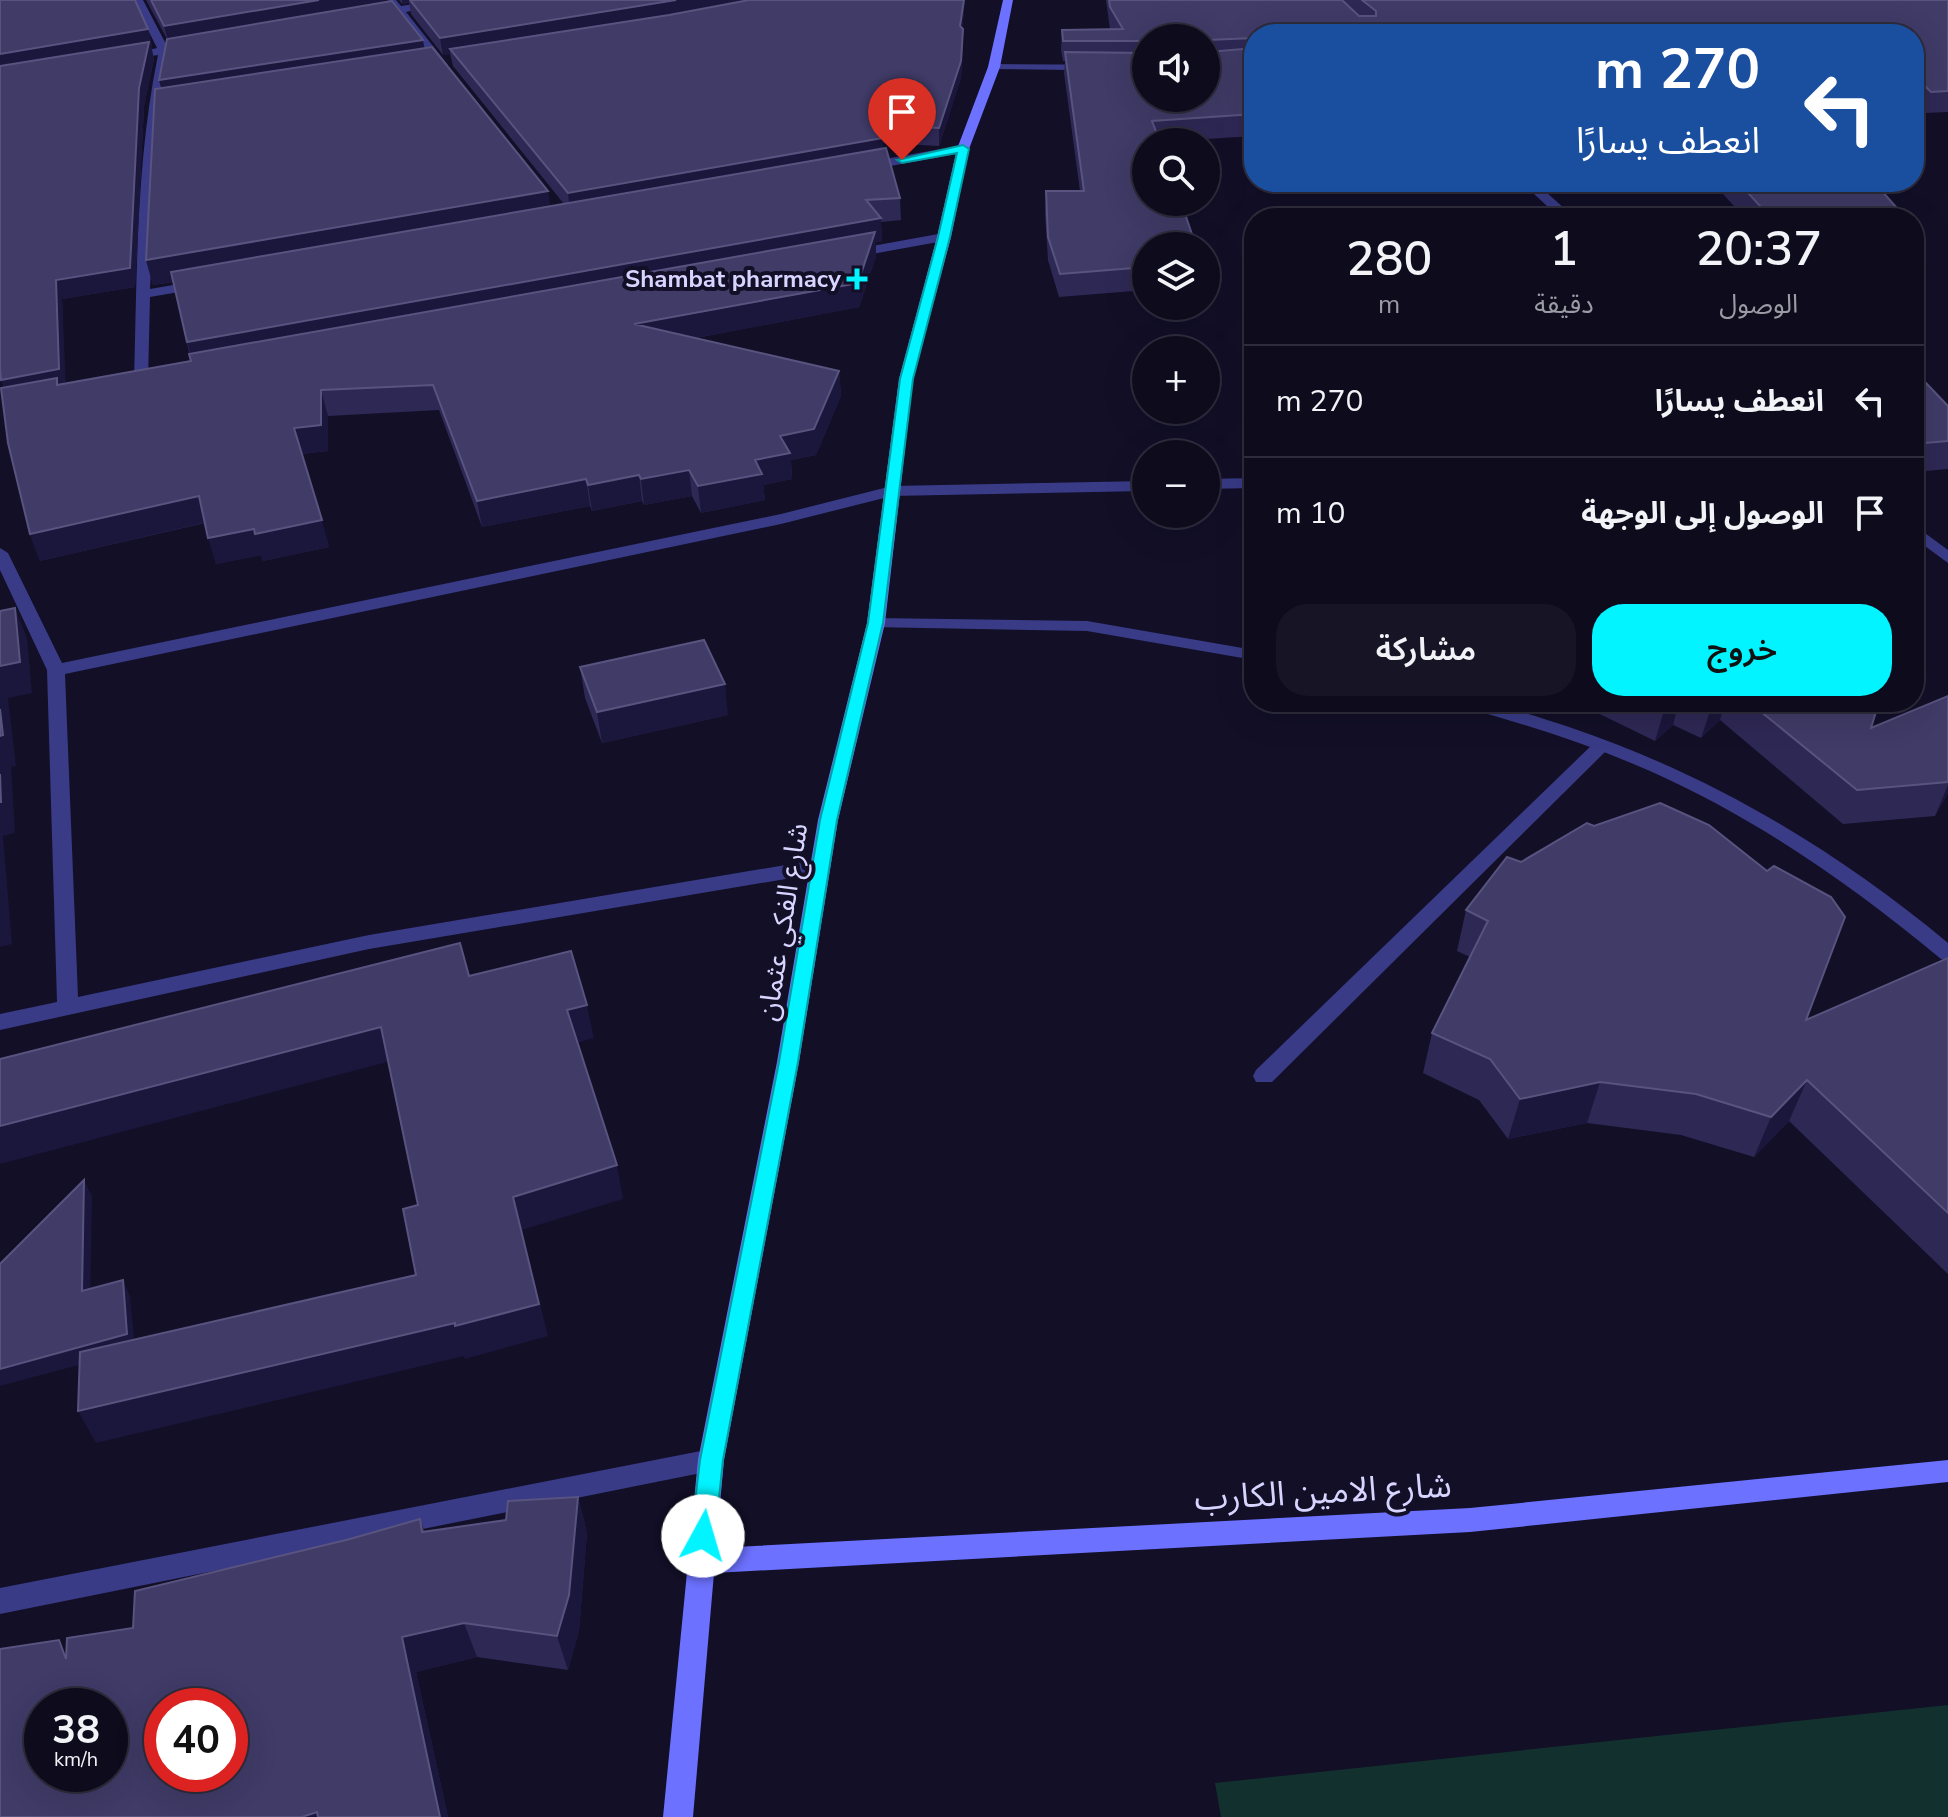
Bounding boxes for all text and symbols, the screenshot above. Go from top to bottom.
map controls [1132,24,1220,528]
button: sound [1132,24,1220,112]
text: 270 m [1595,31,1760,108]
icon: left [1788,56,1892,160]
pin [868,78,936,160]
icon: arrive [880,90,924,134]
text: انعطف يسارًا [1576,117,1760,166]
button: search [1132,128,1220,216]
text: 1 [1550,216,1578,282]
text: 20:37 [1695,216,1822,282]
text: 280 [1346,226,1432,292]
button: layers [1132,232,1220,320]
place label: Shambat pharmacy [625,263,841,295]
marker: Shambat pharmacy [848,270,866,288]
text: m [1378,287,1400,322]
text: دقيقة [1534,287,1594,322]
text: الوصول [1719,287,1798,322]
button: + [1132,336,1220,424]
icon: left [1848,379,1892,423]
text: 270 m [1276,381,1363,422]
text: انعطف يسارًا [1655,381,1824,422]
button: − [1132,440,1220,528]
icon: arrive [1848,491,1892,535]
text: 10 m [1276,493,1345,534]
text: الوصول إلى الوجهة [1581,493,1824,534]
button: مشاركة [1276,604,1576,696]
button: خروج [1592,604,1892,696]
street label: شارع الفكي عثمان [749,820,819,1024]
street label: شارع الامين الكارب [1193,1462,1453,1523]
position arrow [661,1494,745,1578]
speed limit sign: 40 [144,1688,248,1792]
text: 38 [52,1703,100,1757]
text: km/h [54,1746,98,1773]

